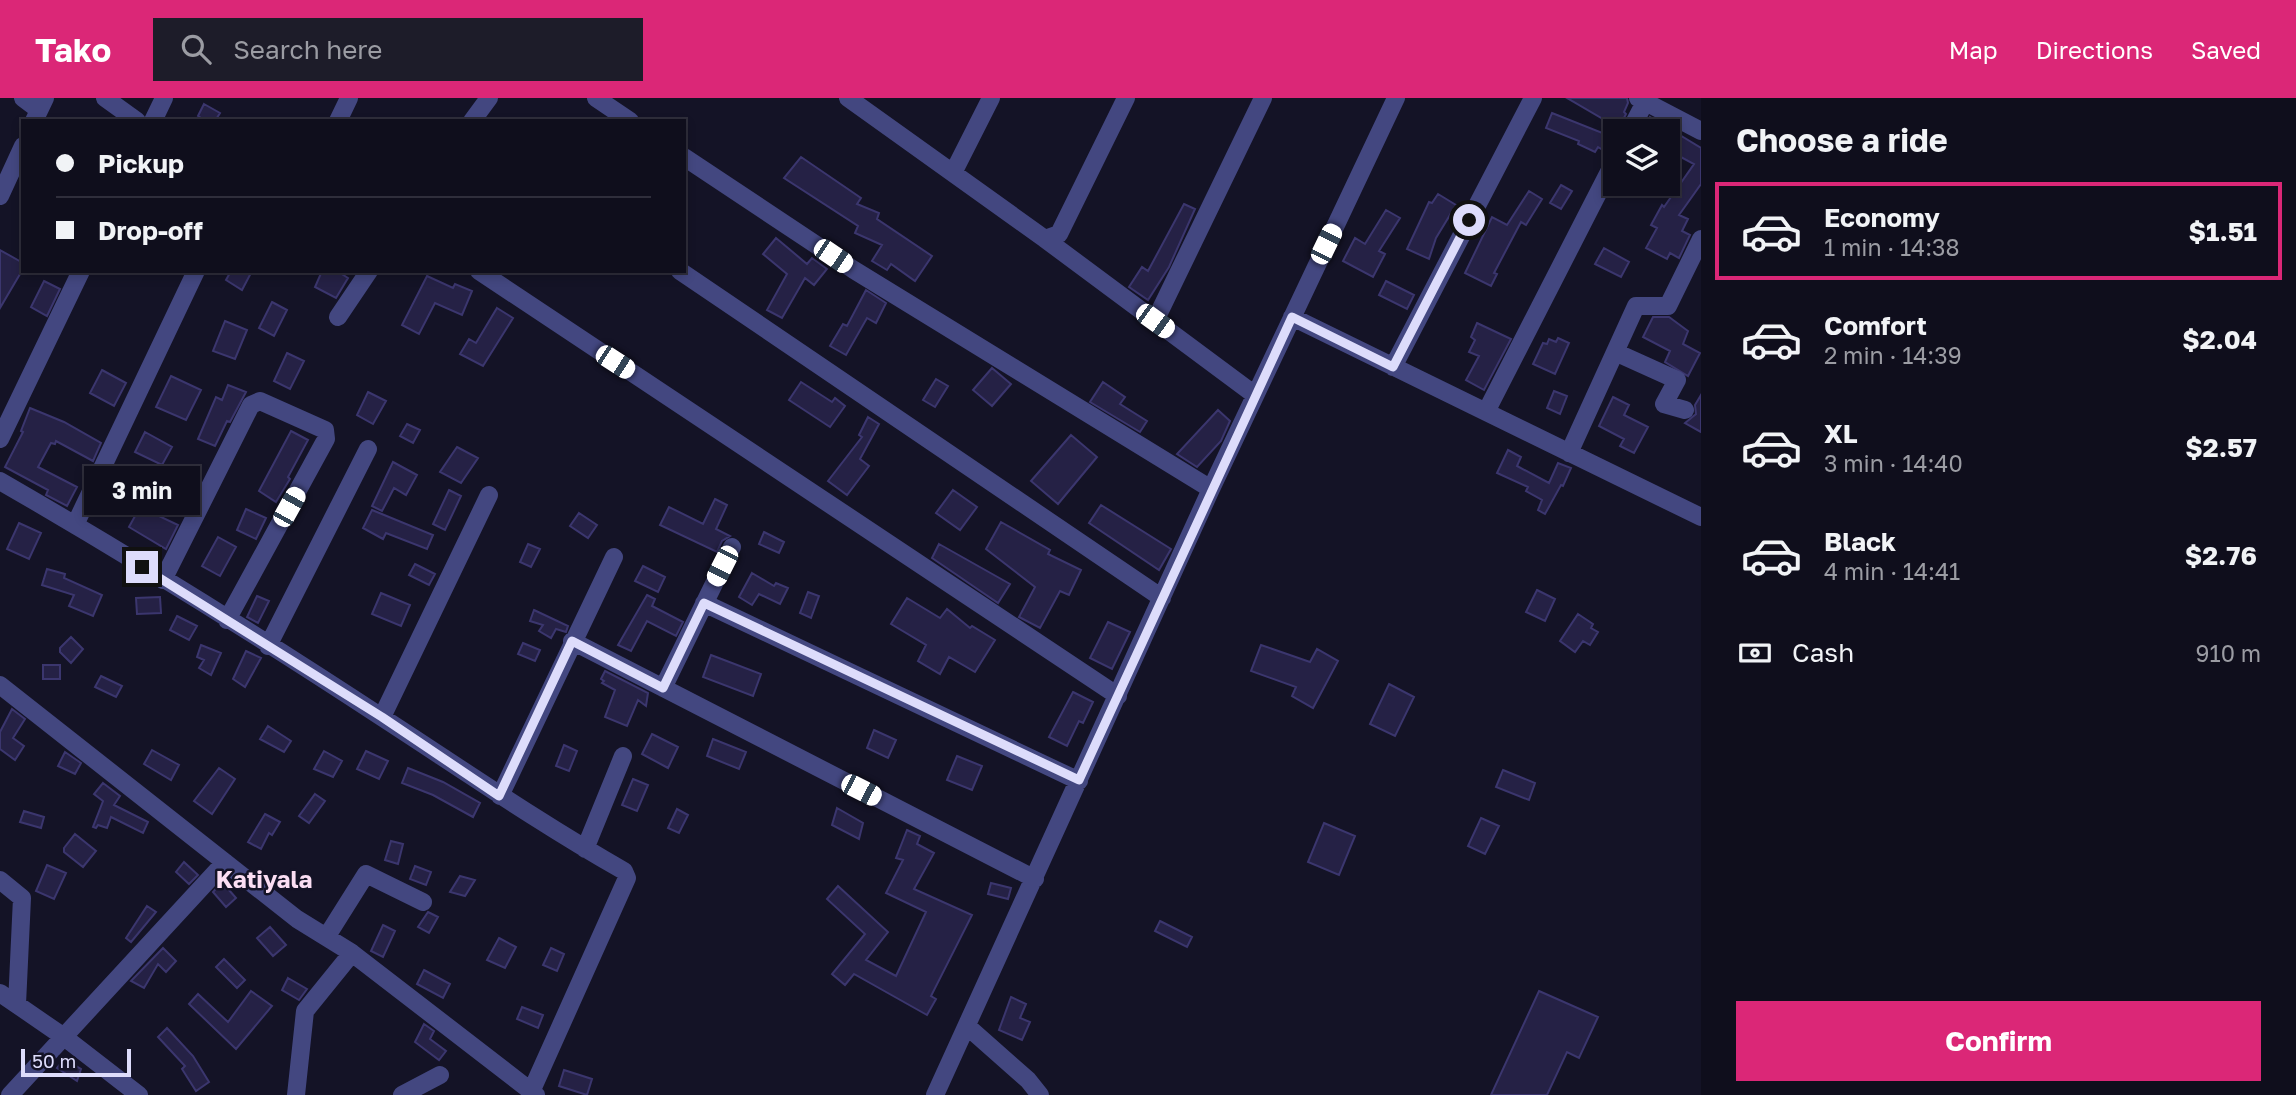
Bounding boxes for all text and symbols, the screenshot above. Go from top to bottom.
search box [153,18,643,81]
text: Tako [35,30,111,69]
icon: search [177,30,215,68]
text: Search here [233,34,382,65]
text: Map [1949,35,1998,64]
text: Directions [2036,35,2153,64]
text: Saved [2191,35,2261,64]
map controls [1603,119,1680,196]
button: layers [1603,119,1680,196]
text: Choose a ride [1736,121,1948,159]
text: Pickup [98,148,184,179]
icon: car [1740,200,1803,263]
text: Economy [1824,202,1940,233]
route start [1453,204,1485,236]
text: Drop-off [98,215,203,246]
text: $1.51 [2189,216,2257,247]
car [1308,221,1345,267]
text: 1 min · 14:38 [1824,233,1960,261]
car [810,236,857,276]
car [1132,300,1179,342]
icon: car [1740,308,1803,371]
text: Comfort [1824,310,1927,341]
text: $2.04 [2182,324,2257,355]
text: 2 min · 14:39 [1824,341,1962,369]
car [592,342,639,382]
icon: car [1740,416,1803,479]
text: XL [1824,418,1858,449]
text: $2.57 [2185,432,2257,463]
text: 3 min · 14:40 [1824,449,1963,477]
callout: 3 min [84,466,200,514]
text: 3 min [112,476,172,504]
car [270,484,309,530]
icon: car [1740,524,1803,587]
text: Black [1824,526,1896,557]
text: $2.76 [2185,540,2257,571]
car [704,543,741,589]
route end [126,551,158,583]
text: 4 min · 14:41 [1824,557,1960,585]
icon: cash [1736,634,1774,672]
text: Cash [1792,637,1854,668]
text: 910 m [2196,639,2261,667]
car [838,771,885,809]
district label: Katiyala [216,864,312,893]
button: Confirm [1736,1001,2261,1081]
scale bar [21,1046,131,1078]
text: 50 m [32,1049,76,1072]

